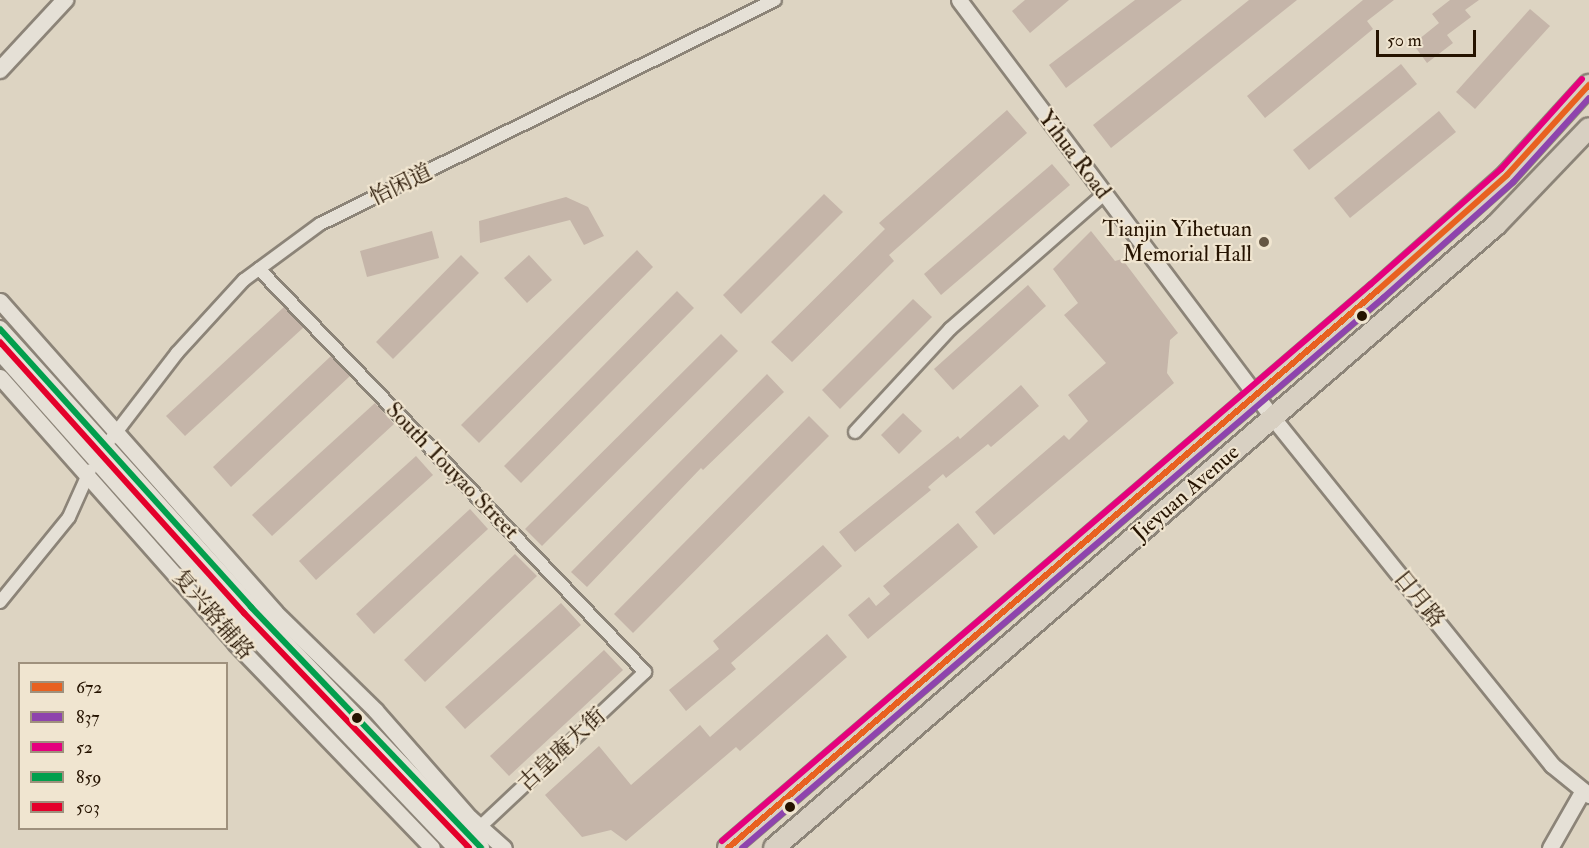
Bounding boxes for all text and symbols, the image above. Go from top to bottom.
scale bar [1379,18,1480,56]
text: 50 m [1387,29,1422,52]
street label: Yihua Road [1032,106,1116,204]
street label: 怡闲道 [366,159,436,211]
place label: Tianjin Yihetuan Memorial Hall [1102,216,1252,268]
marker: Tianjin Yihetuan Memorial Hall [1257,235,1271,249]
unlabelled marker [1356,310,1368,322]
street label: South Touyao Street [380,397,524,545]
street label: Jieyuan Avenue [1127,439,1245,547]
street label: 复兴路辅路 [167,565,259,665]
street label: 日月路 [1388,565,1450,633]
legend [18,662,228,830]
text: 672 [76,676,102,699]
street label: 古皇庵大街 [513,703,611,797]
text: 837 [76,706,100,729]
unlabelled marker [351,712,363,724]
text: 52 [76,736,93,759]
text: 859 [76,766,102,789]
text: 503 [76,796,100,819]
unlabelled marker [784,801,796,813]

